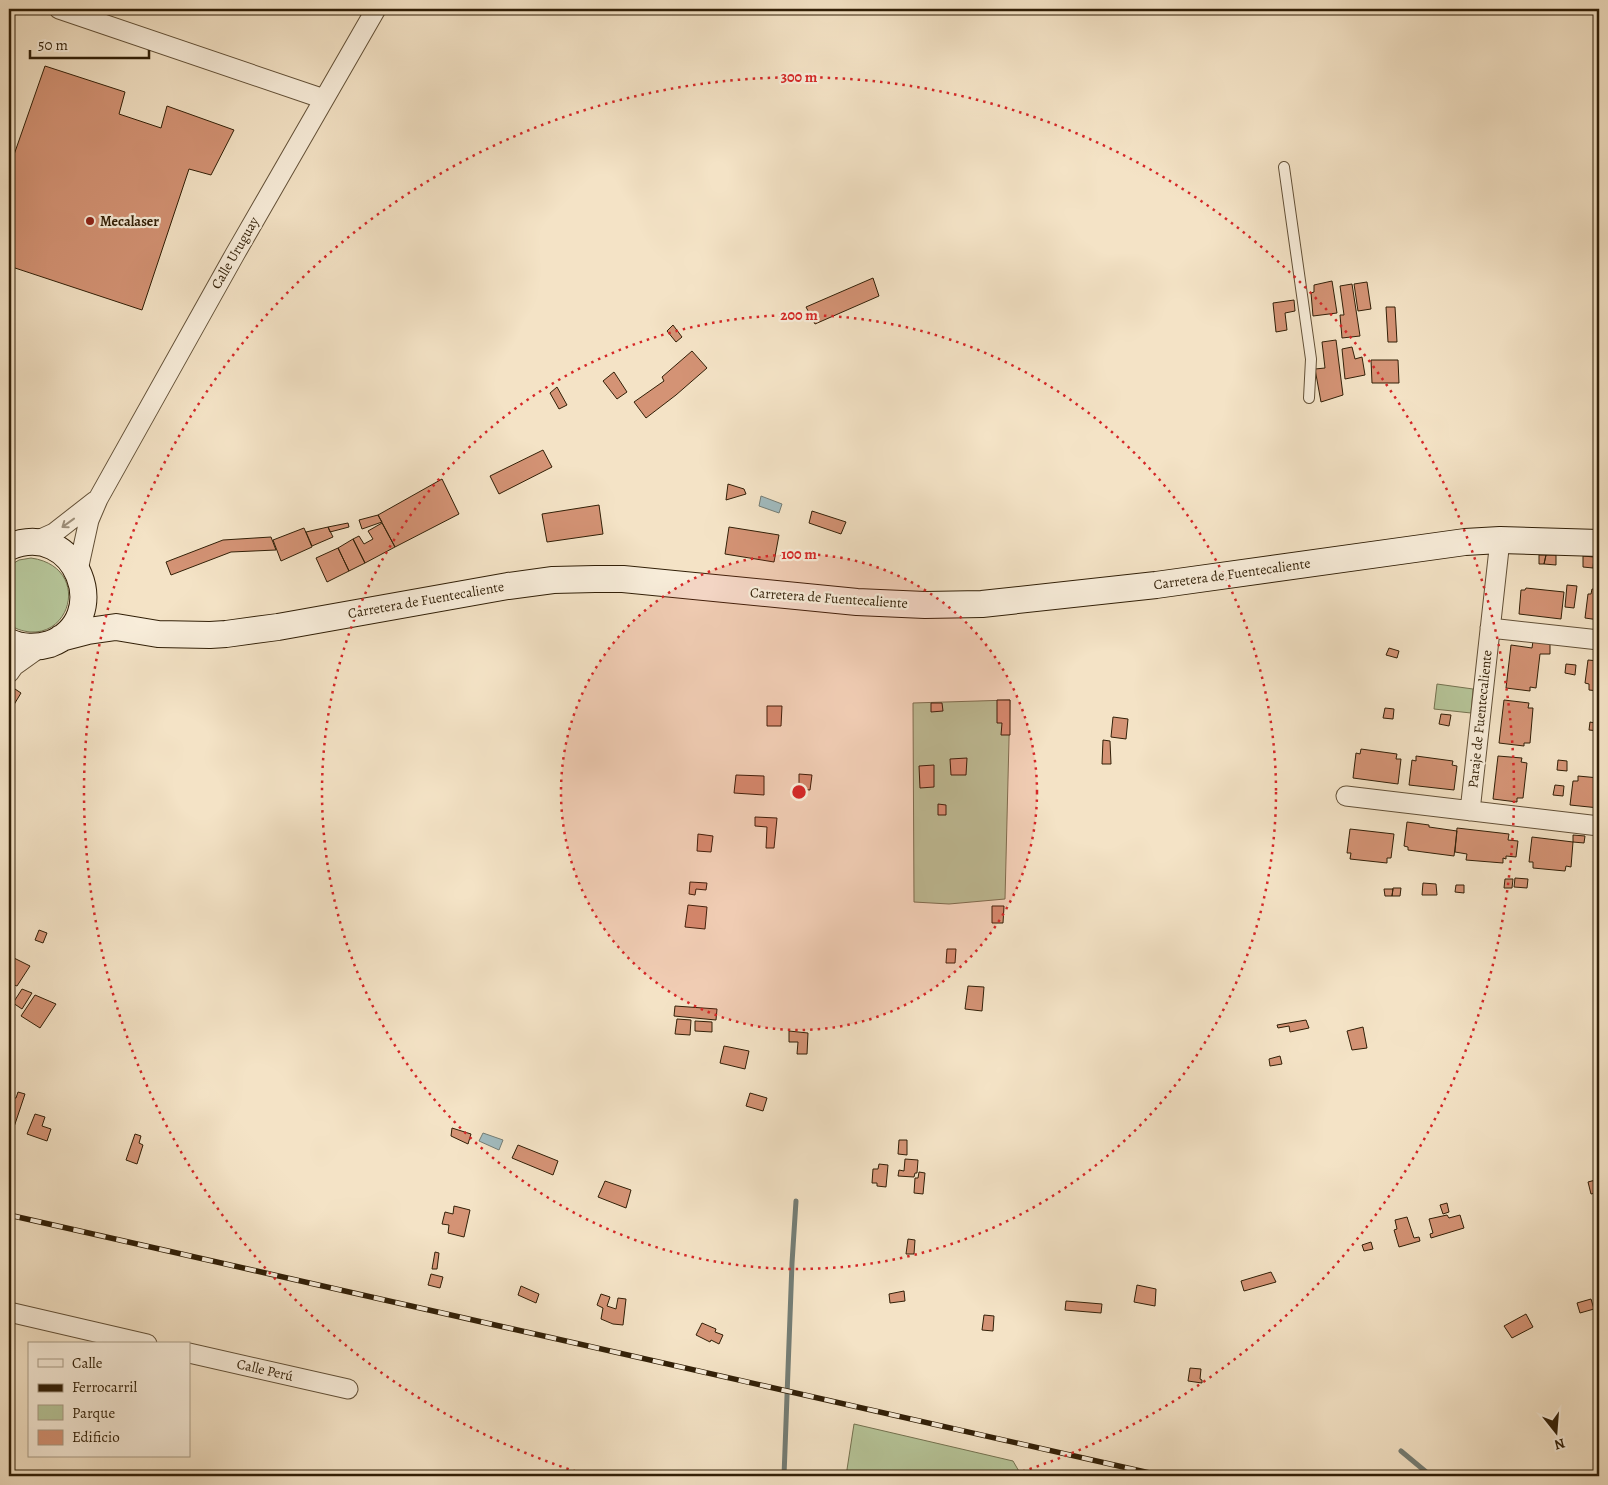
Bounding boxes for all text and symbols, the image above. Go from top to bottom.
scale bar [30,28,149,60]
text: 50 m [38,35,68,55]
text: 300 m [781,67,818,87]
place label: Mecalaser [100,212,159,231]
street label: Calle Uruguay [207,213,264,293]
marker: Mecalaser [84,215,96,227]
text: 200 m [780,305,818,325]
one-way arrow [61,518,75,528]
text: 100 m [781,544,817,564]
street label: Carretera de Fuentecaliente [1152,554,1312,594]
street label: Carretera de Fuentecaliente [346,577,506,623]
street label: Carretera de Fuentecaliente [749,583,909,613]
street label: Paraje de Fuentecaliente [1463,649,1497,789]
centre of rings [790,783,808,801]
legend [28,1342,190,1458]
text: Calle [72,1353,103,1373]
street label: Calle Perú [235,1354,296,1386]
text: Ferrocarril [72,1377,137,1397]
text: Parque [72,1403,115,1423]
north arrow [1530,1408,1580,1458]
text: Edificio [72,1427,120,1447]
text: N [1552,1433,1567,1455]

